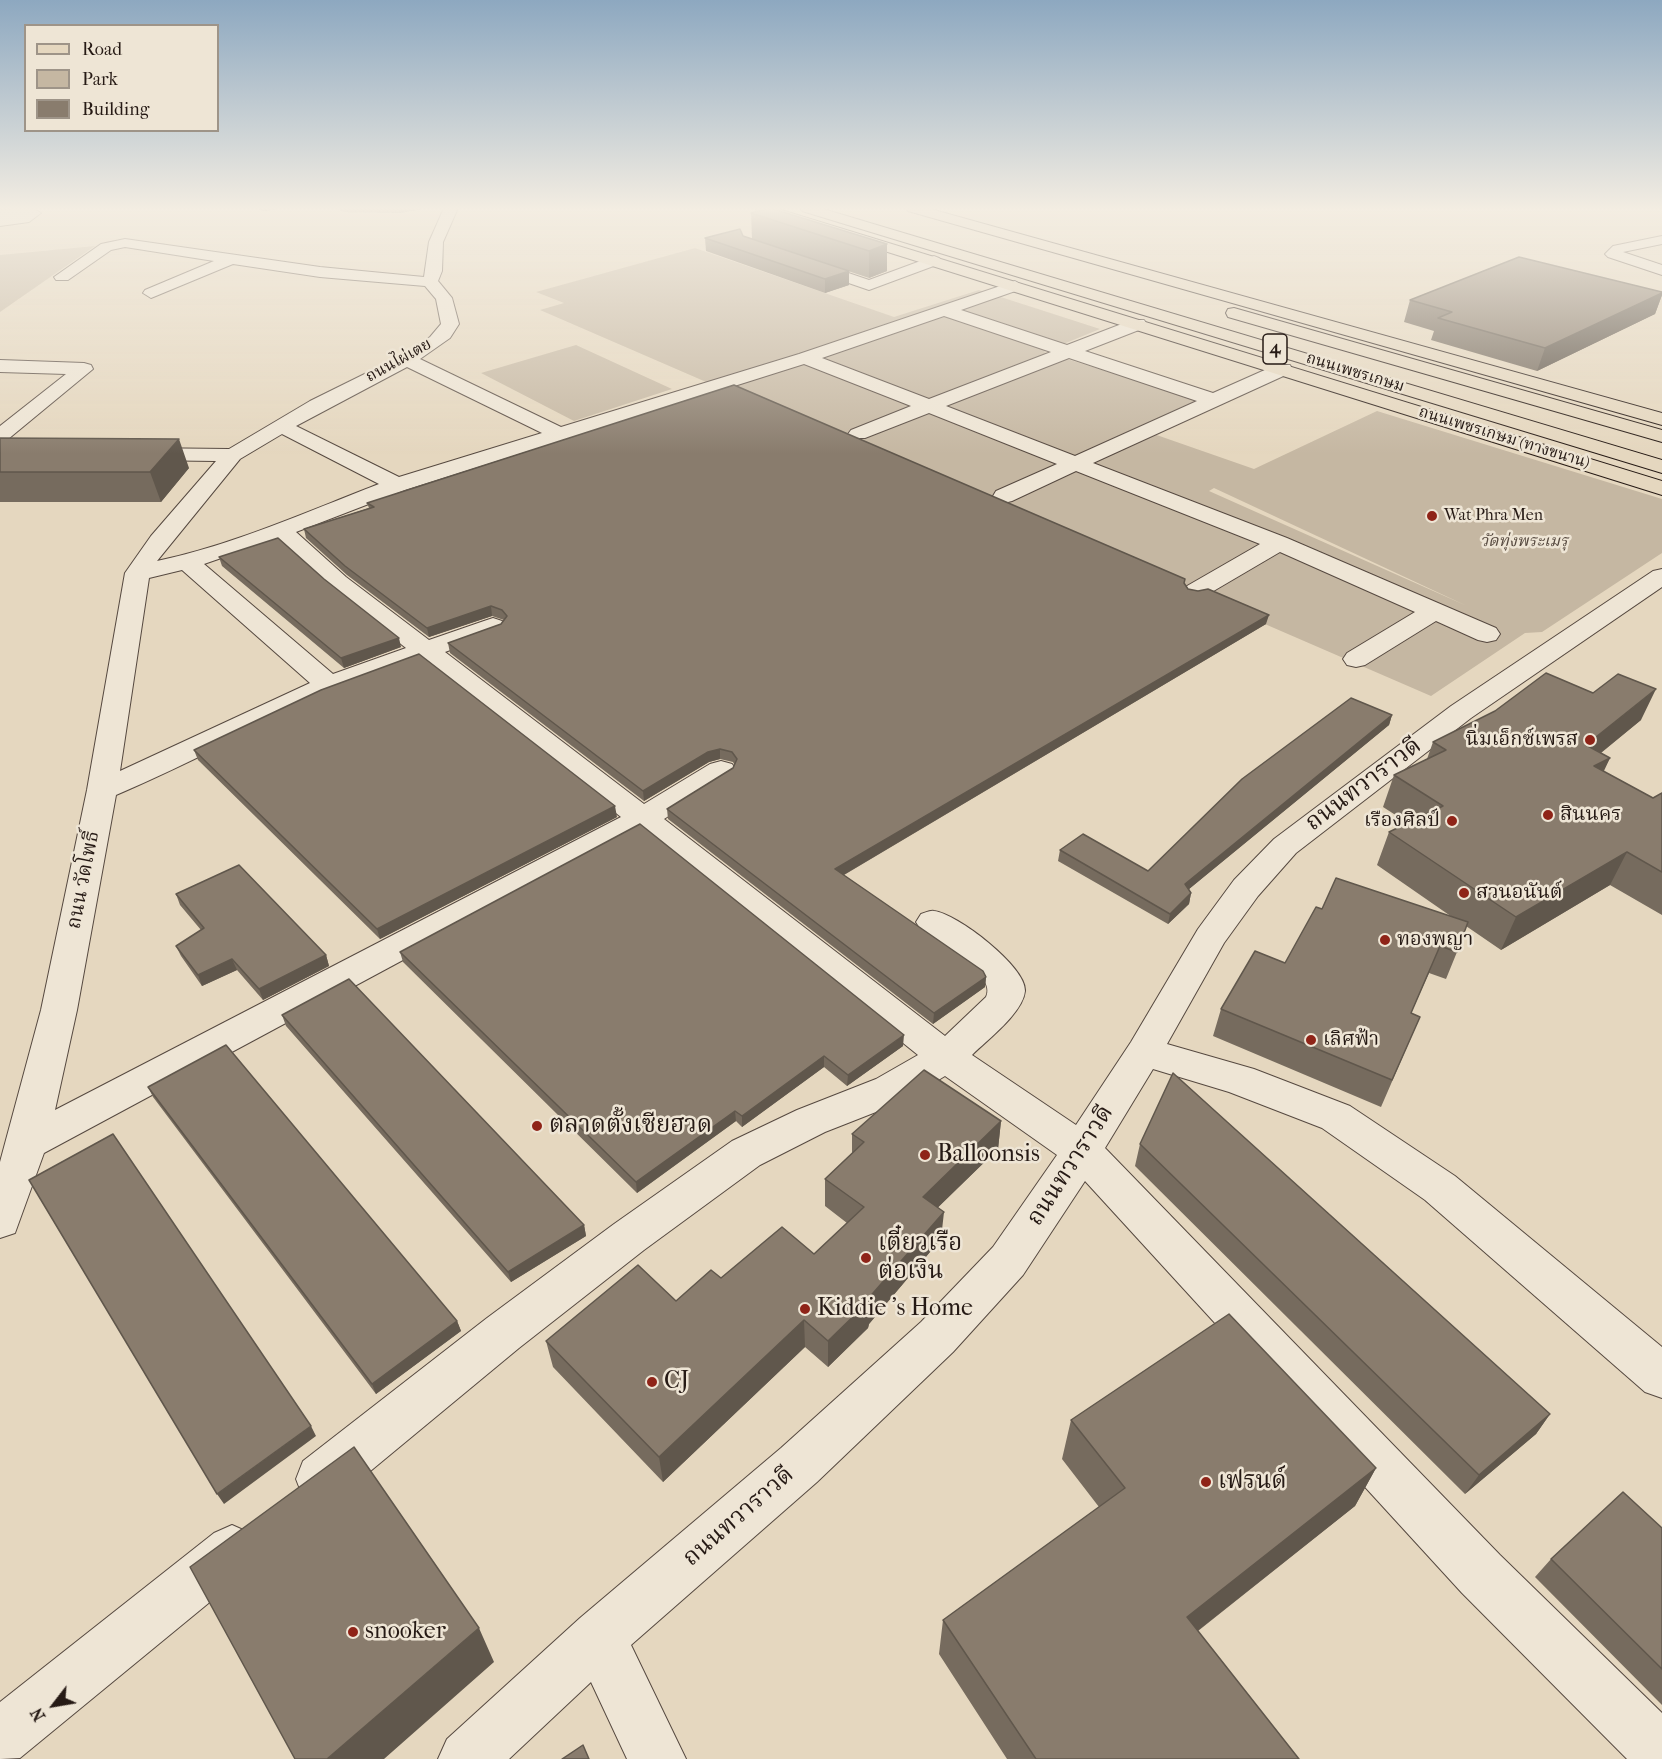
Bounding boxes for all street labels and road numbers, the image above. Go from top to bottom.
road number: 4 [1263,334,1287,364]
street label: ถนนไผ่เตย [363,335,435,387]
street label: ถนนเพชรเกษม [1303,349,1407,397]
street label: ถนนเพชรเกษม (ทางขนาน) [1416,403,1592,473]
street label: ถนนทวาราวดี [1300,732,1428,838]
street label: ถนน วัดโพธิ์ [63,829,105,931]
street label: ถนนทวาราวดี [1021,1100,1121,1232]
street label: ถนนทวาราวดี [678,1461,800,1573]

